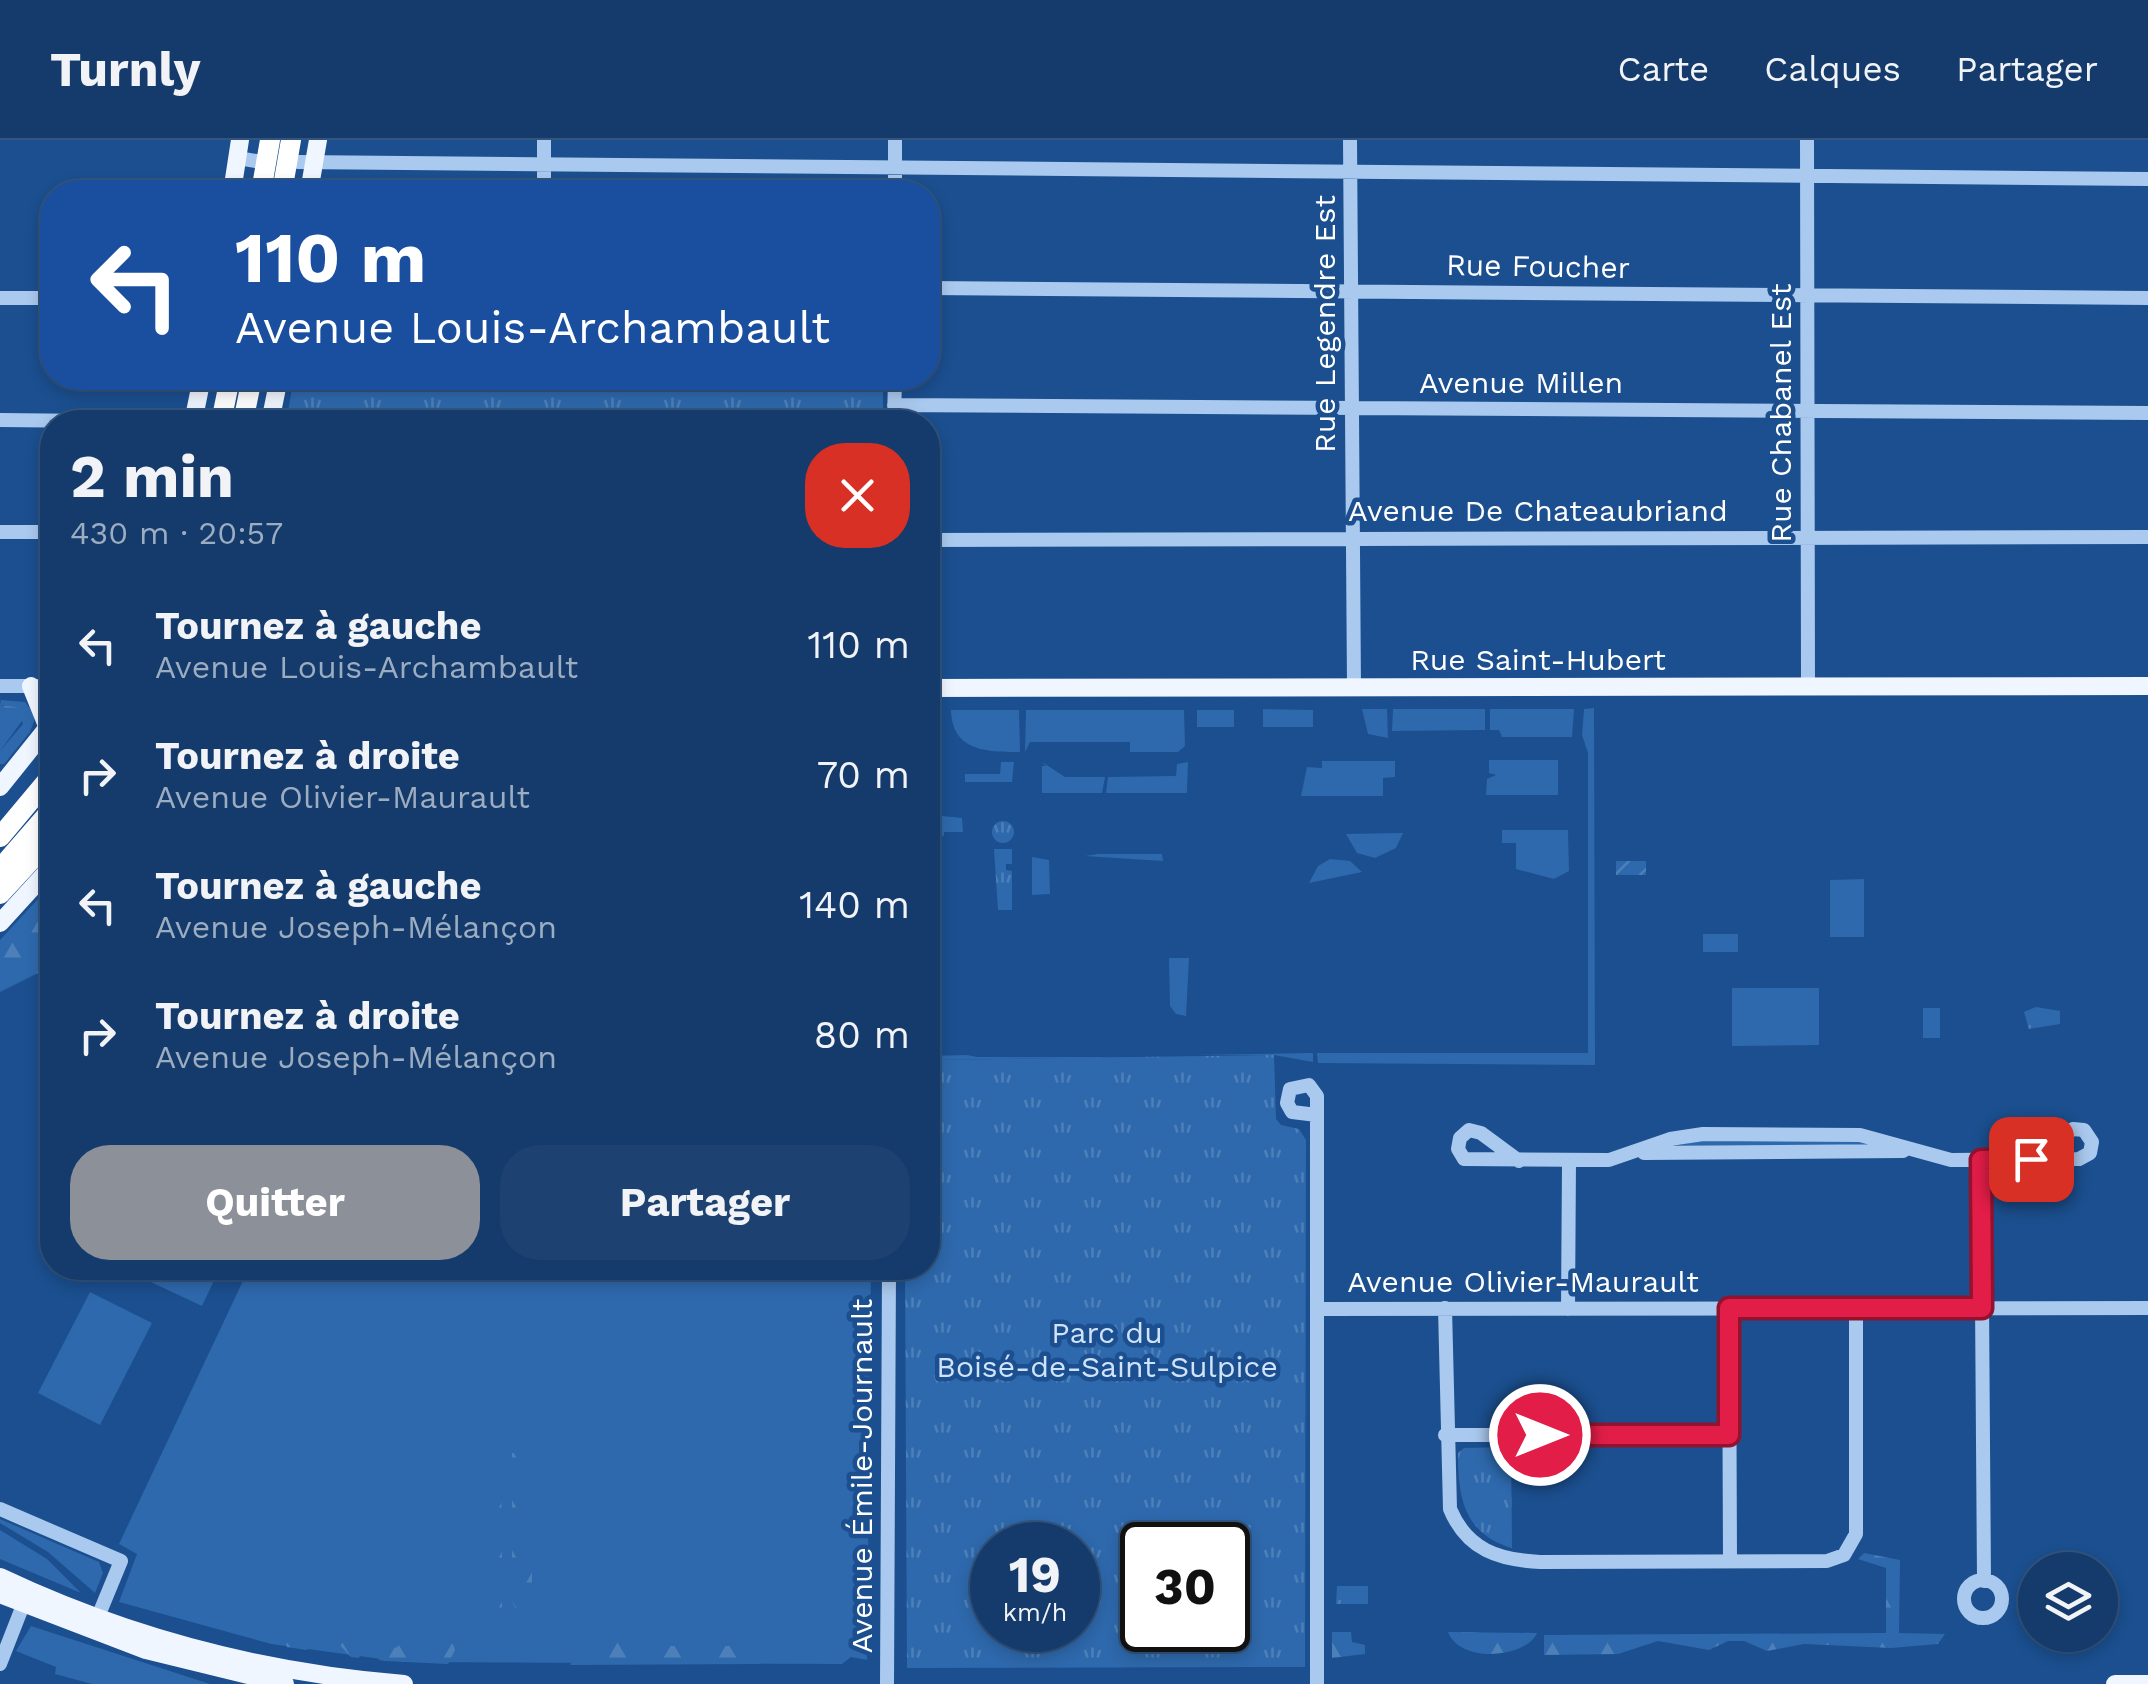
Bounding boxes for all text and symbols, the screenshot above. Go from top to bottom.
text: Turnly [50,41,200,98]
text: Carte [1617,48,1709,90]
text: Calques [1764,48,1901,90]
text: Partager [1956,48,2098,90]
street label: Rue Legendre Est [1307,195,1342,453]
text: 110 m [235,217,426,299]
icon: left [70,220,200,350]
street label: Rue Foucher [1446,247,1630,285]
street label: Rue Chabanel Est [1763,283,1798,543]
text: Avenue Louis-Archambault [235,301,830,354]
street label: Avenue Millen [1419,365,1623,400]
text: 2 min [70,441,234,512]
button: close [805,443,910,548]
street label: Avenue De Chateaubriand [1348,493,1728,528]
text: 430 m · 20:57 [70,514,283,552]
text: Tournez à gauche [155,604,481,648]
icon: left [70,618,125,673]
text: 110 m [808,623,910,667]
street label: Rue Saint-Hubert [1410,642,1666,677]
text: Avenue Louis-Archambault [155,648,578,686]
text: Tournez à droite [155,734,460,778]
icon: right [70,748,125,803]
text: 70 m [817,753,910,797]
text: Avenue Olivier-Maurault [155,778,530,816]
text: Tournez à gauche [155,864,481,908]
icon: left [70,878,125,933]
text: 140 m [799,883,910,927]
text: Avenue Joseph-Mélançon [155,908,557,946]
text: Tournez à droite [155,994,460,1038]
icon: right [70,1008,125,1063]
text: 80 m [814,1013,910,1057]
text: Avenue Joseph-Mélançon [155,1038,557,1076]
pin [1989,1117,2074,1202]
icon: arrive [2004,1132,2059,1187]
button: Quitter [70,1145,480,1260]
button: Partager [500,1145,910,1260]
street label: Avenue Olivier-Maurault [1347,1264,1699,1299]
street label: Avenue Émile-Journault [844,1298,879,1653]
park label: Parc du Boisé-de-Saint-Sulpice [936,1315,1278,1384]
position arrow [1488,1383,1592,1487]
speed limit sign: 30 [1120,1522,1250,1652]
text: 19 [1009,1545,1061,1604]
map controls [2018,1552,2118,1652]
button: layers [2018,1552,2118,1652]
text: km/h [1003,1598,1067,1627]

